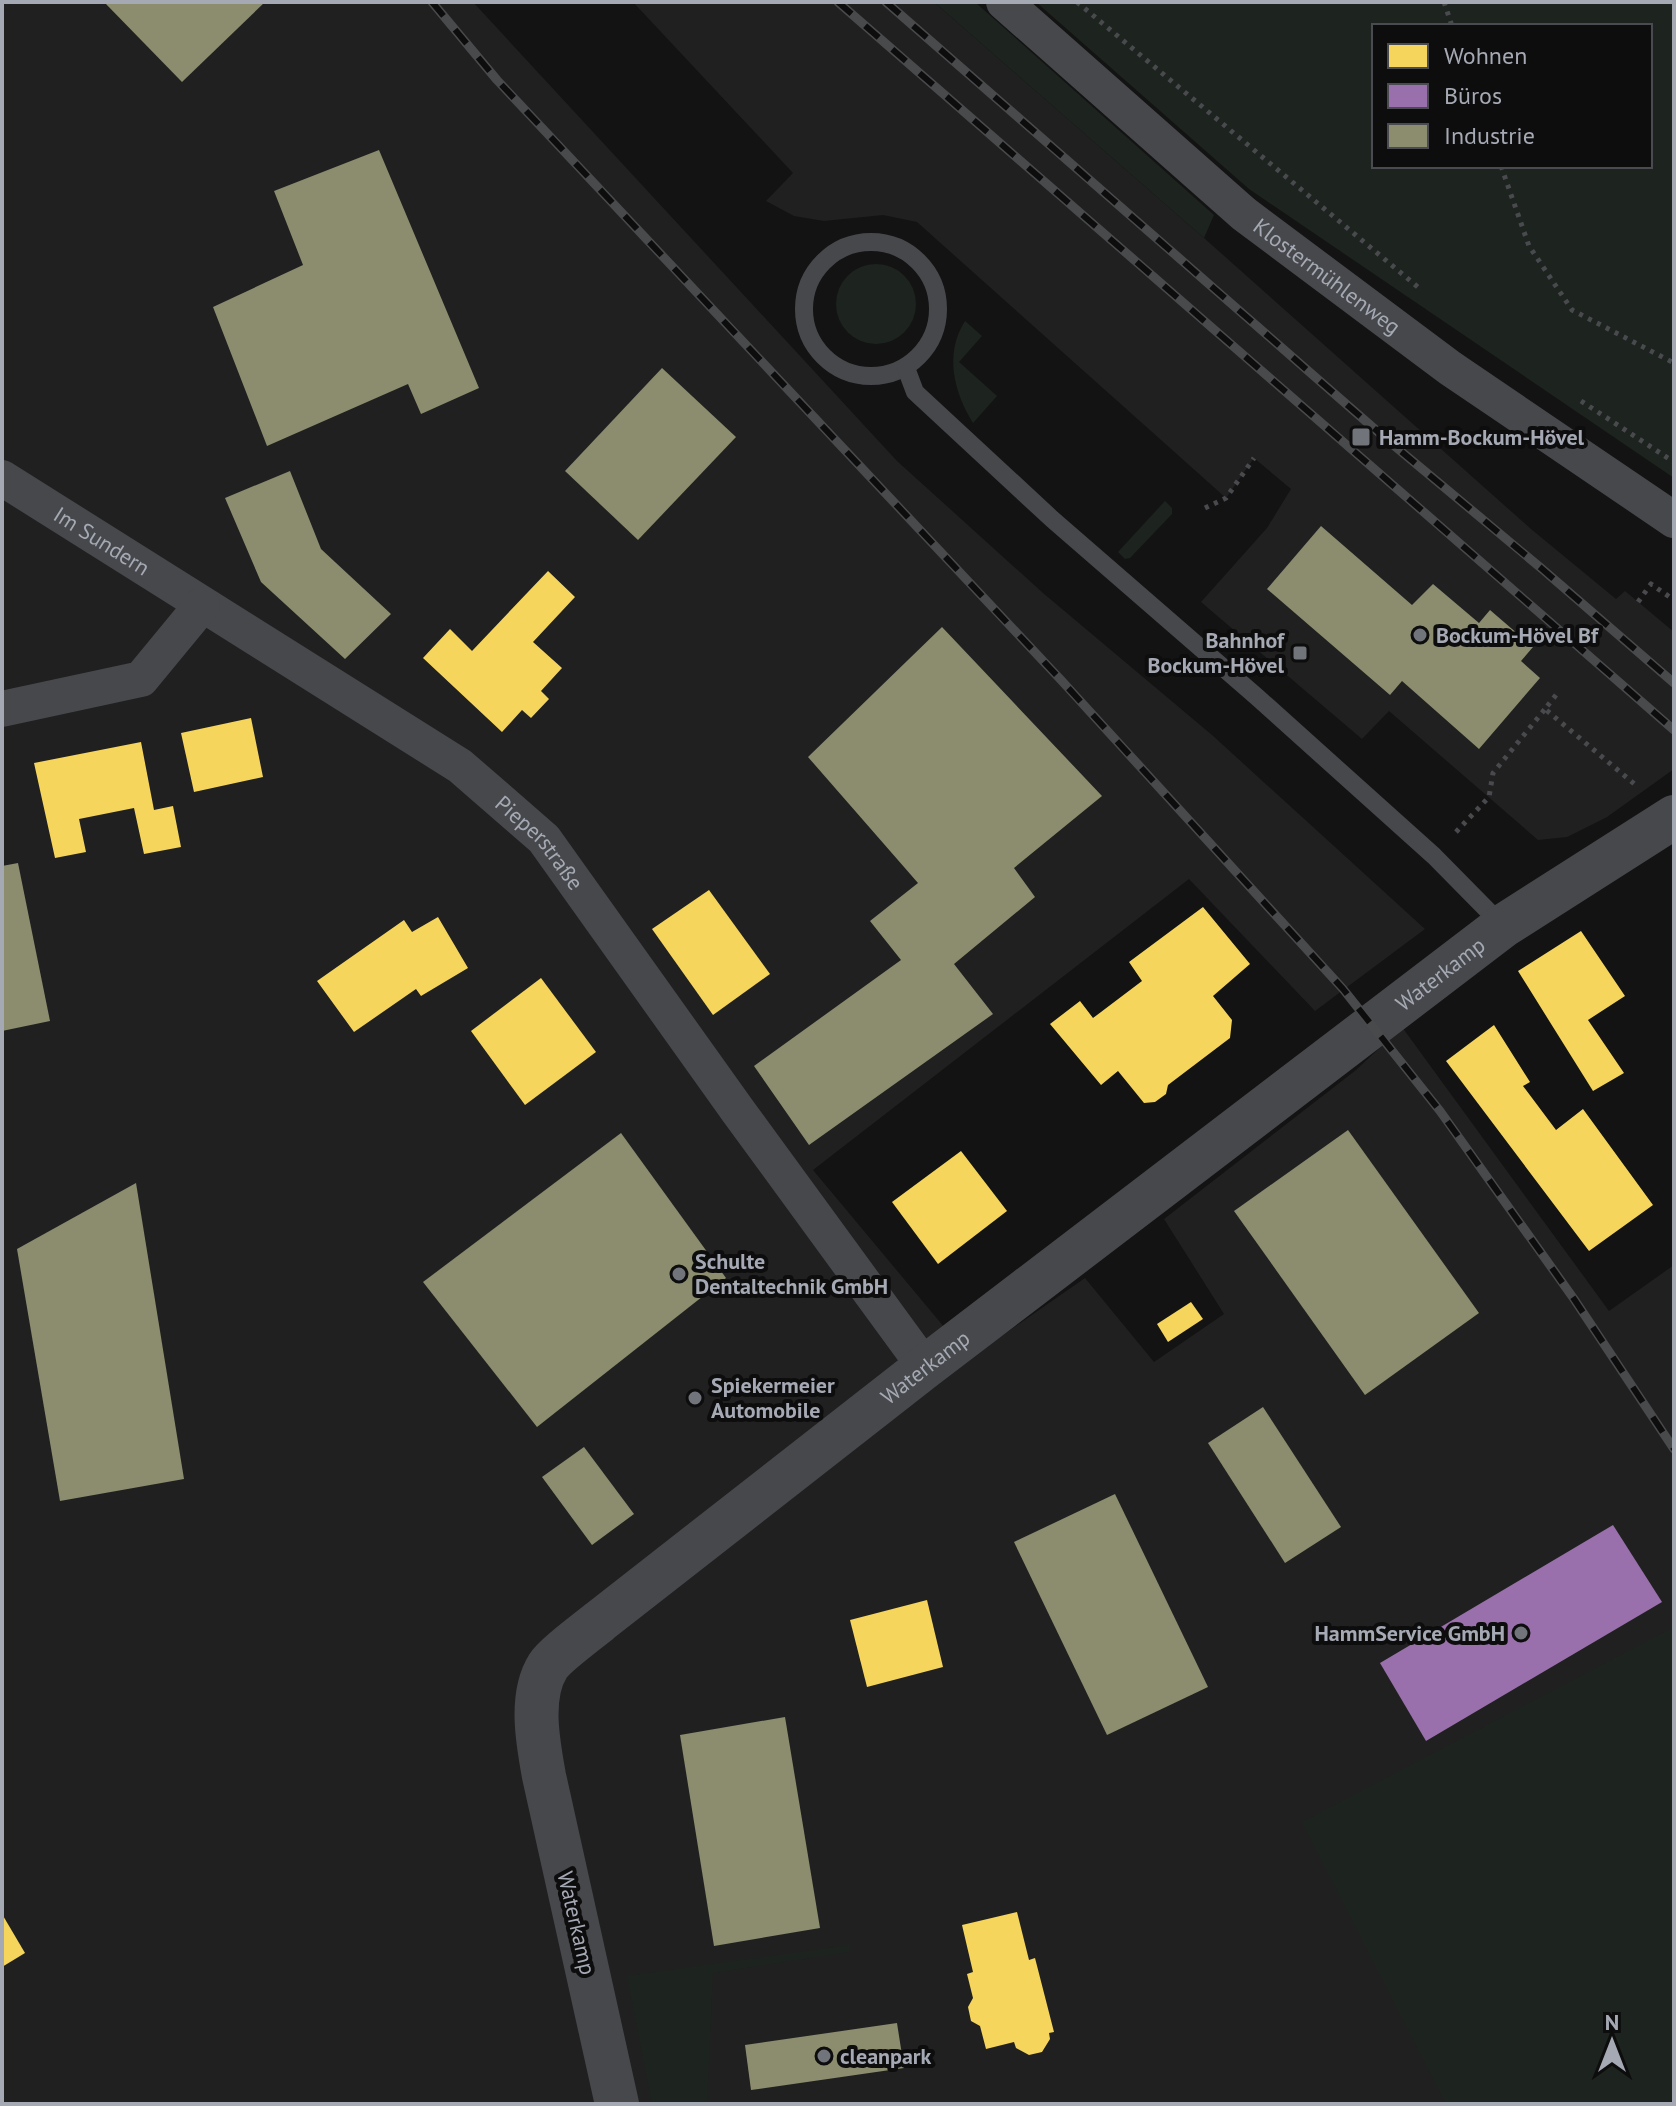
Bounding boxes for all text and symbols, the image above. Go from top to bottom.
legend [1372,24,1652,168]
text: Wohnen [1444,40,1527,71]
text: Büros [1444,80,1502,111]
text: Industrie [1444,120,1535,151]
street label: Klostermühlenweg [1248,212,1406,340]
place label: Hamm-Bockum-Hövel [1379,423,1585,451]
marker: Hamm-Bockum-Hövel [1350,426,1372,448]
street label: Im Sundern [49,500,155,581]
place label: Bockum-Hövel Bf [1436,621,1600,649]
place label: Bahnhof Bockum-Hövel [1148,626,1286,679]
marker: Bockum-Hövel Bf [1411,626,1429,644]
marker: Bahnhof Bockum-Hövel [1291,644,1309,662]
street label: Pieperstraße [490,789,590,895]
street label: Waterkamp [1390,931,1491,1017]
place label: Schulte Dentaltechnik GmbH [695,1247,888,1300]
marker: Schulte Dentaltechnik GmbH [670,1265,688,1283]
street label: Waterkamp [875,1324,975,1410]
place label: Spiekermeier Automobile [711,1371,835,1424]
marker: Spiekermeier Automobile [686,1389,704,1407]
place label: HammService GmbH [1315,1619,1505,1647]
marker: HammService GmbH [1512,1624,1530,1642]
street label: Waterkamp [552,1869,602,1977]
north arrow [1572,2002,1652,2082]
text: N [1605,2008,1619,2036]
place label: cleanpark [840,2042,932,2070]
marker: cleanpark [815,2047,833,2065]

